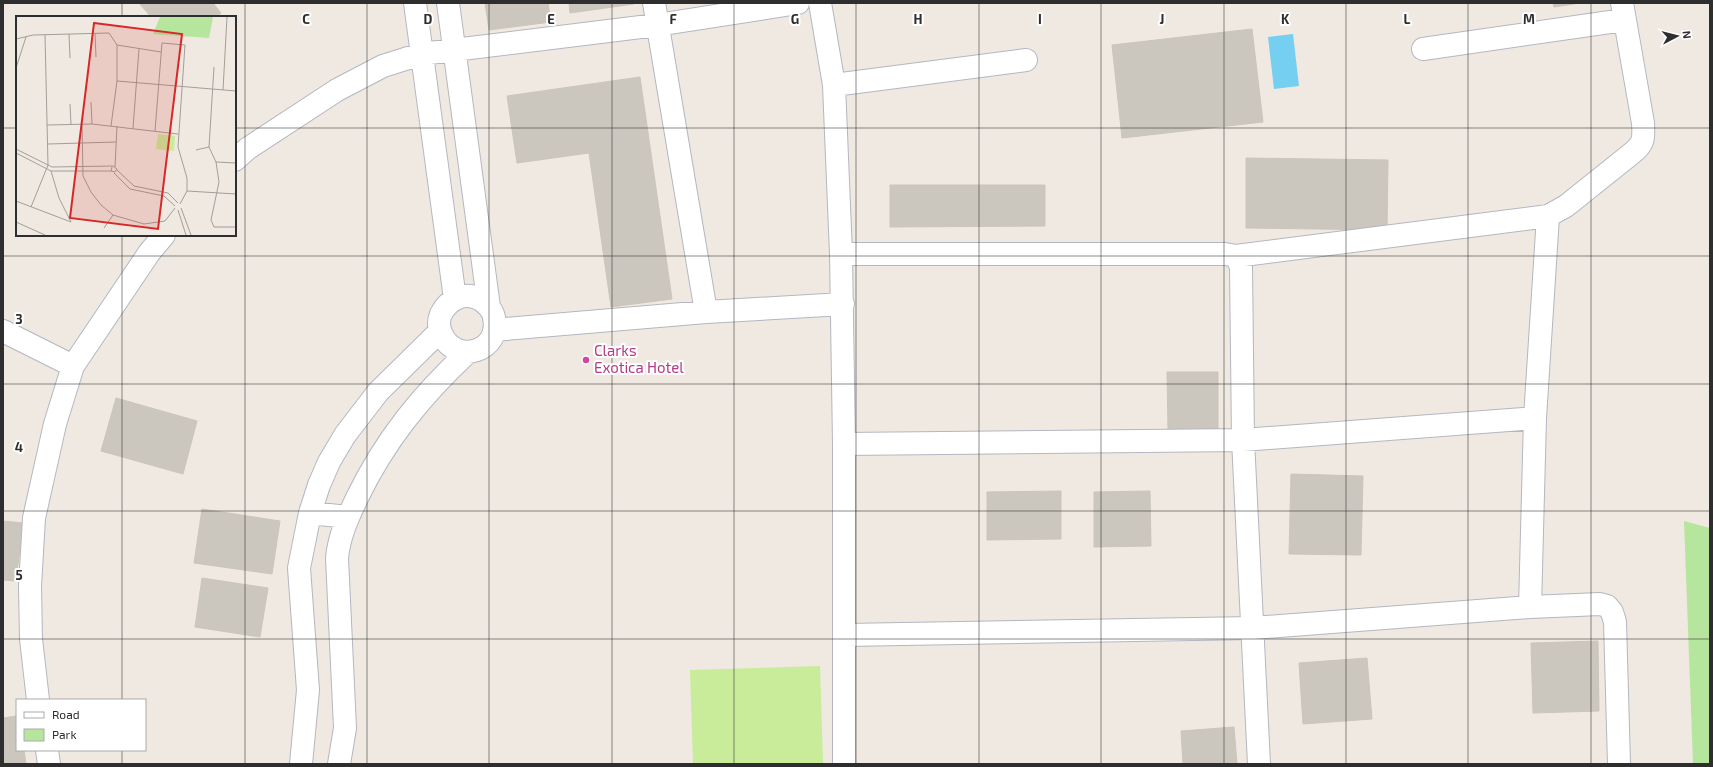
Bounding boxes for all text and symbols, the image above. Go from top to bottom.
text: C [302,11,310,27]
text: D [424,11,433,27]
text: E [547,11,555,27]
text: F [669,11,677,27]
text: G [791,11,799,27]
text: H [914,11,923,27]
text: I [1038,11,1042,27]
text: J [1160,11,1164,27]
text: K [1281,11,1290,27]
text: L [1404,11,1411,27]
text: M [1523,11,1535,27]
inset map [16,16,236,236]
north arrow [1657,16,1697,56]
text: N [1680,30,1694,40]
text: 3 [15,311,23,327]
place label: Clarks Exotica Hotel [594,341,684,376]
marker: Clarks Exotica Hotel [581,355,591,365]
text: 4 [15,439,23,455]
text: 5 [15,567,23,583]
legend [16,699,146,751]
text: Road [52,707,80,721]
text: Park [52,727,77,741]

